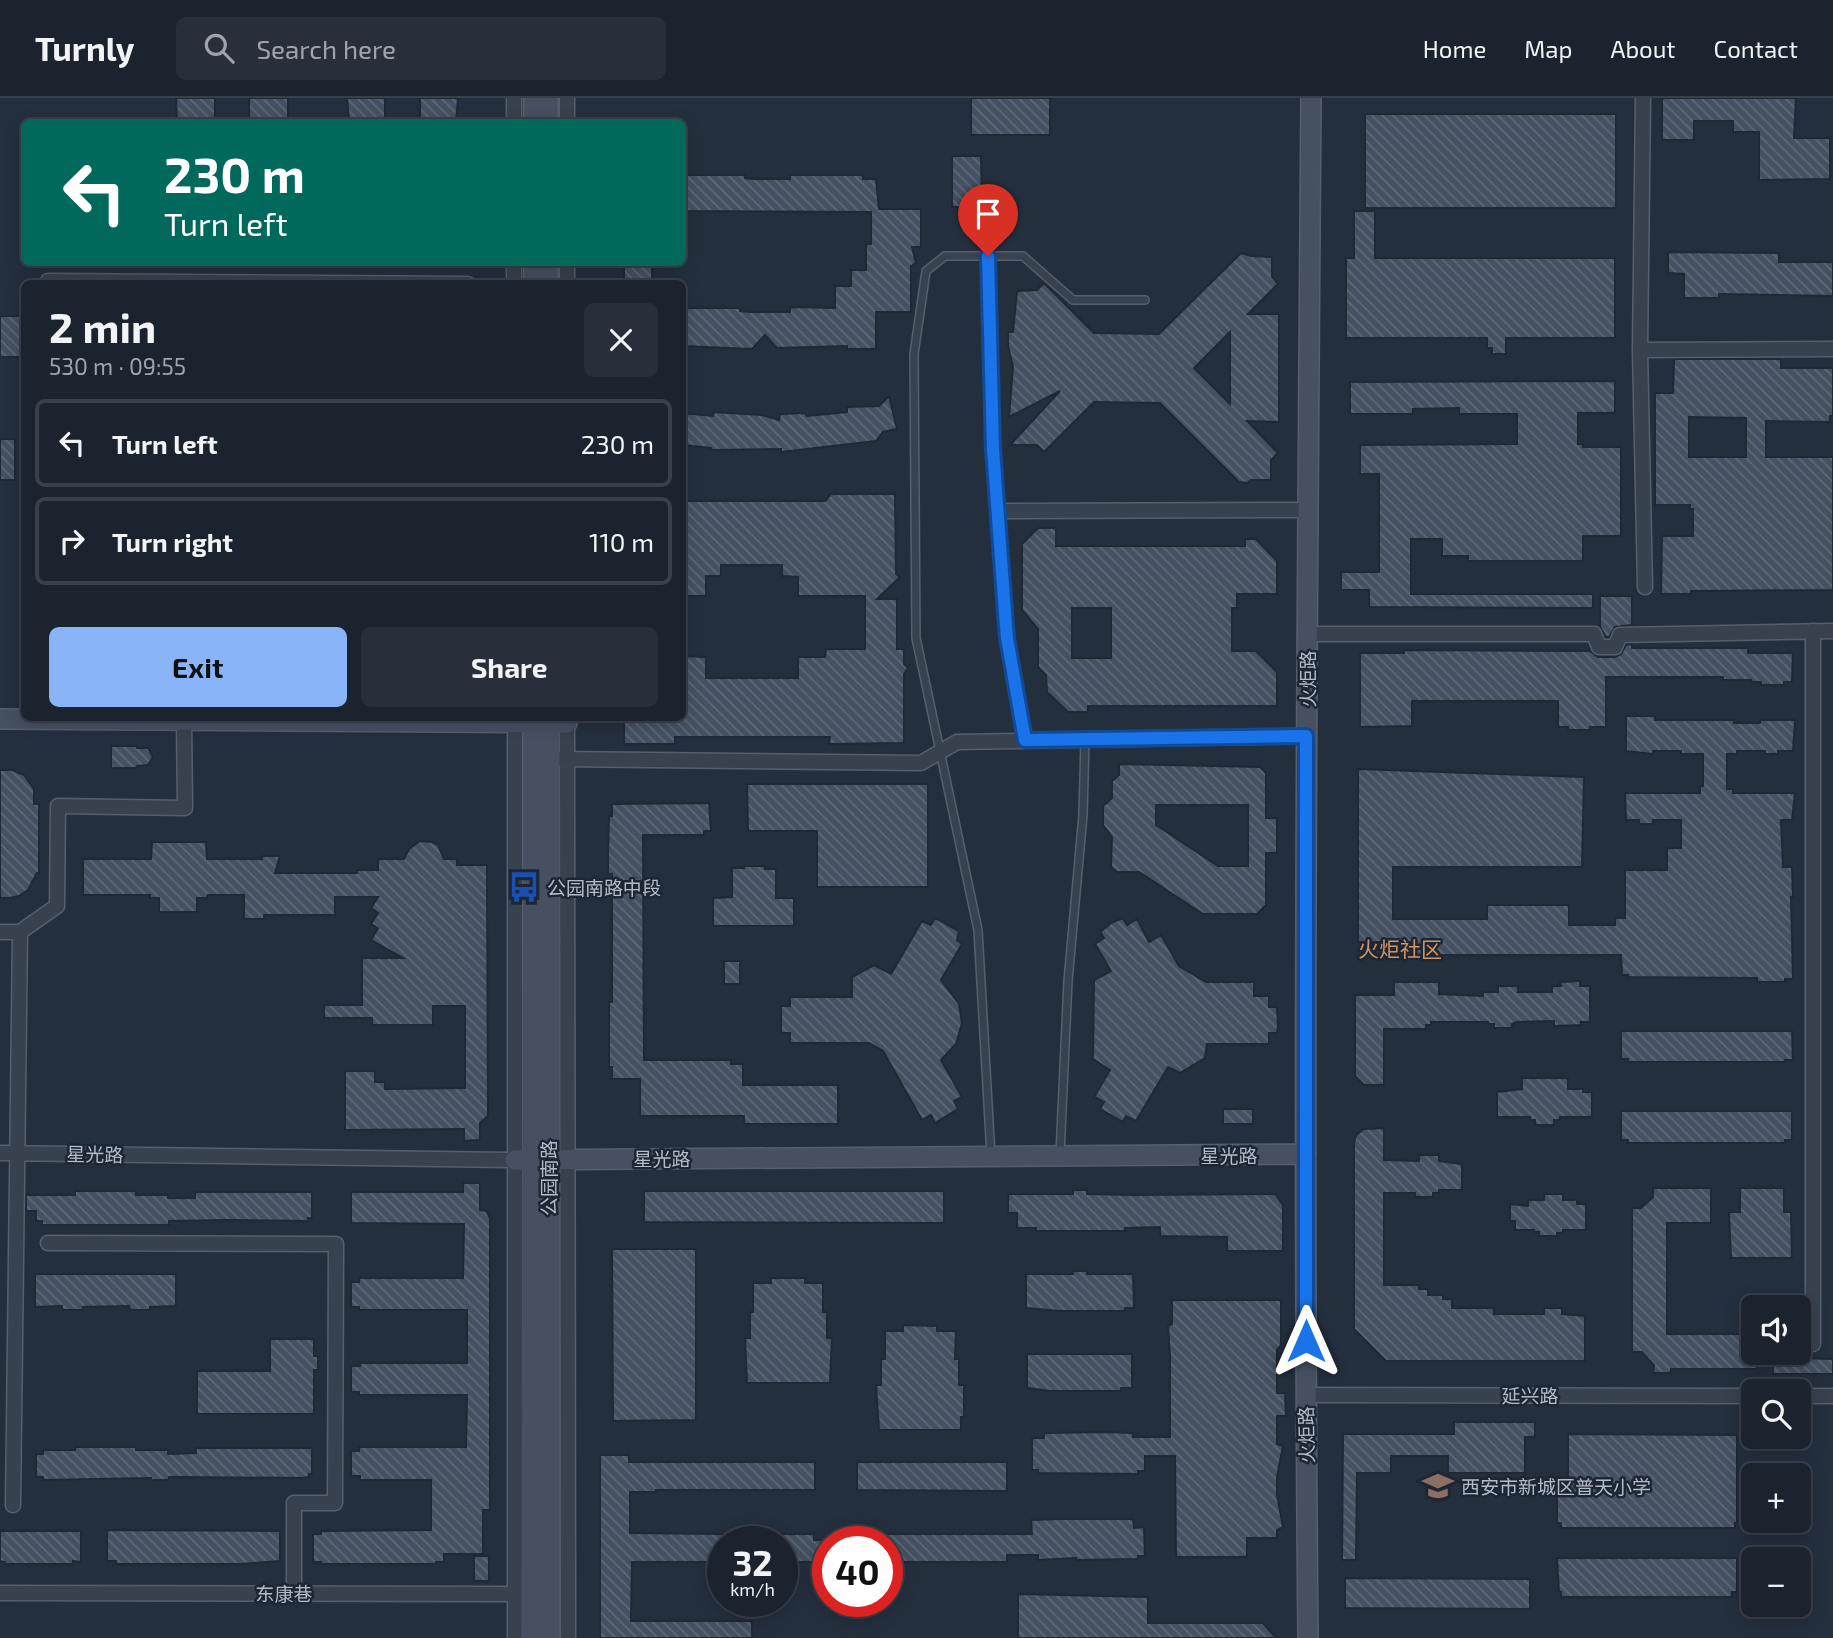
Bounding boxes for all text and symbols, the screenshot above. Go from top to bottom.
search box [176,17,666,80]
text: Turnly [35,28,134,68]
icon: search [200,29,238,67]
text: Search here [256,33,396,64]
text: Home [1423,34,1486,63]
text: Map [1524,34,1572,63]
text: About [1610,34,1676,63]
text: Contact [1714,34,1798,63]
text: 230 m [164,144,305,203]
icon: left [49,147,140,238]
pin [958,184,1018,256]
icon: arrive [969,195,1007,233]
text: Turn left [164,204,288,242]
text: 2 min [49,301,156,351]
button: close [584,303,658,377]
text: 530 m · 09:55 [49,352,186,380]
icon: left [53,424,91,462]
text: Turn left [112,428,218,459]
text: 230 m [581,428,654,459]
icon: right [53,522,91,560]
text: Turn right [112,526,233,557]
text: 110 m [589,526,654,557]
button: Exit [49,627,347,707]
button: Share [361,627,658,707]
street label: 火炬路 [1296,650,1319,708]
bus stop icon: 公园南路中段 [507,870,541,904]
place label: 公园南路中段 [547,876,661,899]
district label: 火炬社区 [1358,936,1442,961]
street label: 公园南路 [537,1140,560,1216]
street label: 星光路 [66,1142,124,1166]
street label: 星光路 [1200,1144,1258,1167]
street label: 星光路 [633,1147,691,1170]
map controls [1741,1295,1811,1617]
button: sound [1741,1295,1811,1365]
position arrow [1269,1304,1343,1378]
button: search [1741,1379,1811,1449]
street label: 延兴路 [1501,1384,1559,1407]
street label: 火炬路 [1294,1406,1318,1464]
button: + [1741,1463,1811,1533]
school or university icon: 西安市新城区普天小学 [1421,1469,1455,1503]
place label: 西安市新城区普天小学 [1461,1475,1651,1498]
speed limit sign: 40 [812,1526,903,1617]
text: 32 [732,1541,773,1583]
button: − [1741,1547,1811,1617]
text: km/h [730,1578,775,1600]
street label: 东康巷 [255,1582,313,1605]

